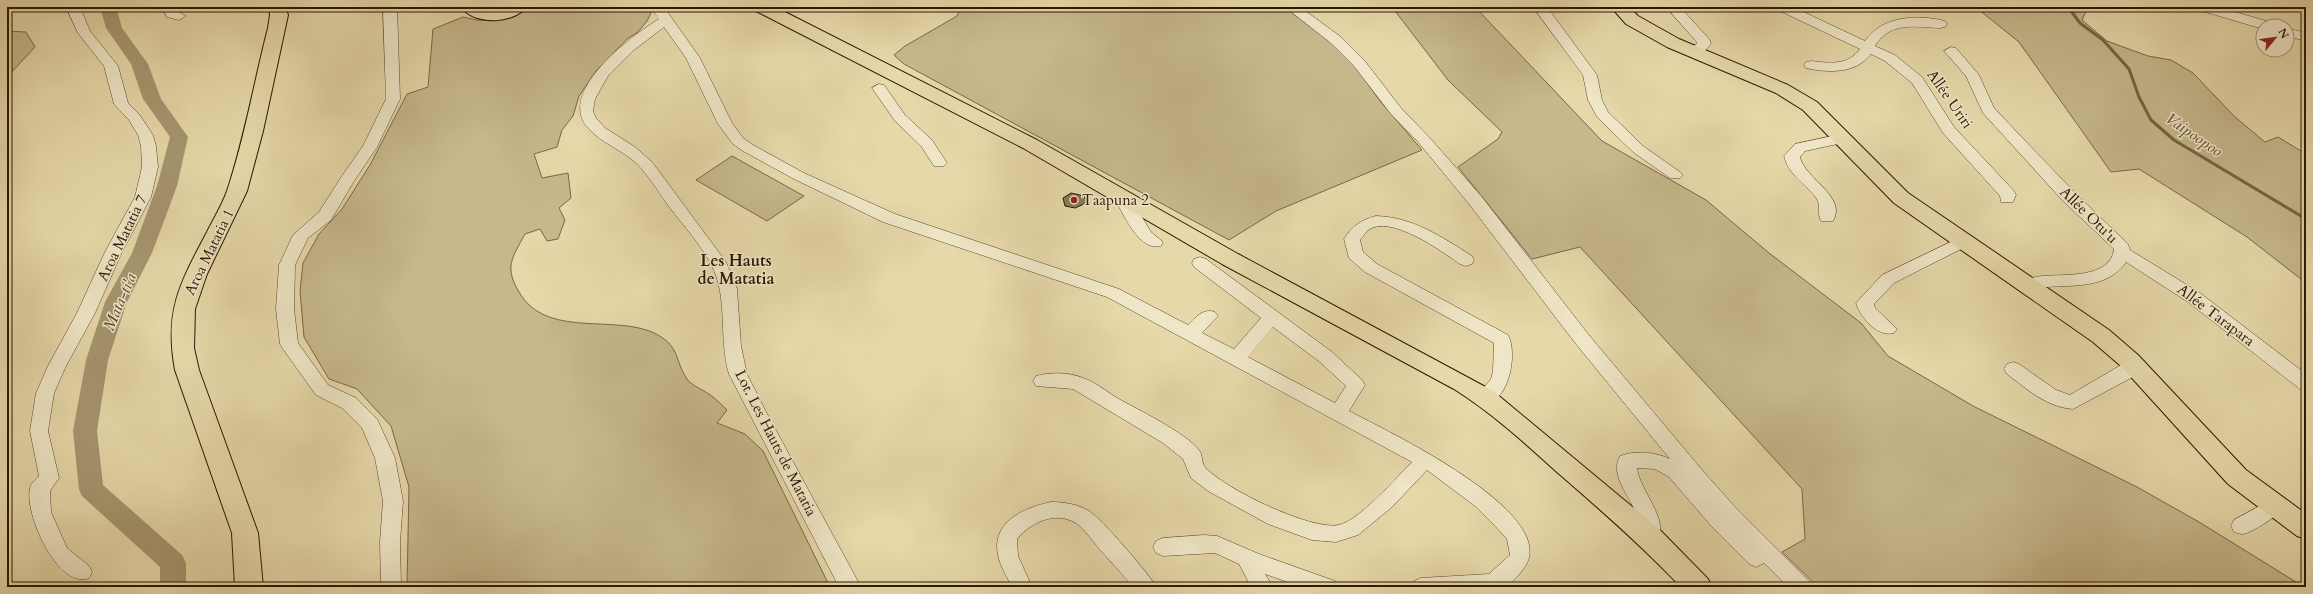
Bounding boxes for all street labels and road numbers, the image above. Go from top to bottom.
street label: Allée Uriri [1922,66,1978,132]
street label: Allée Otu'u [2056,182,2122,248]
street label: Aroa Matatia 7 [92,191,152,285]
street label: Aroa Matatia 1 [179,205,239,299]
street label: Allée Tarapara [2173,279,2259,351]
street label: Lot. Les Hauts de Matatia [730,366,822,520]

